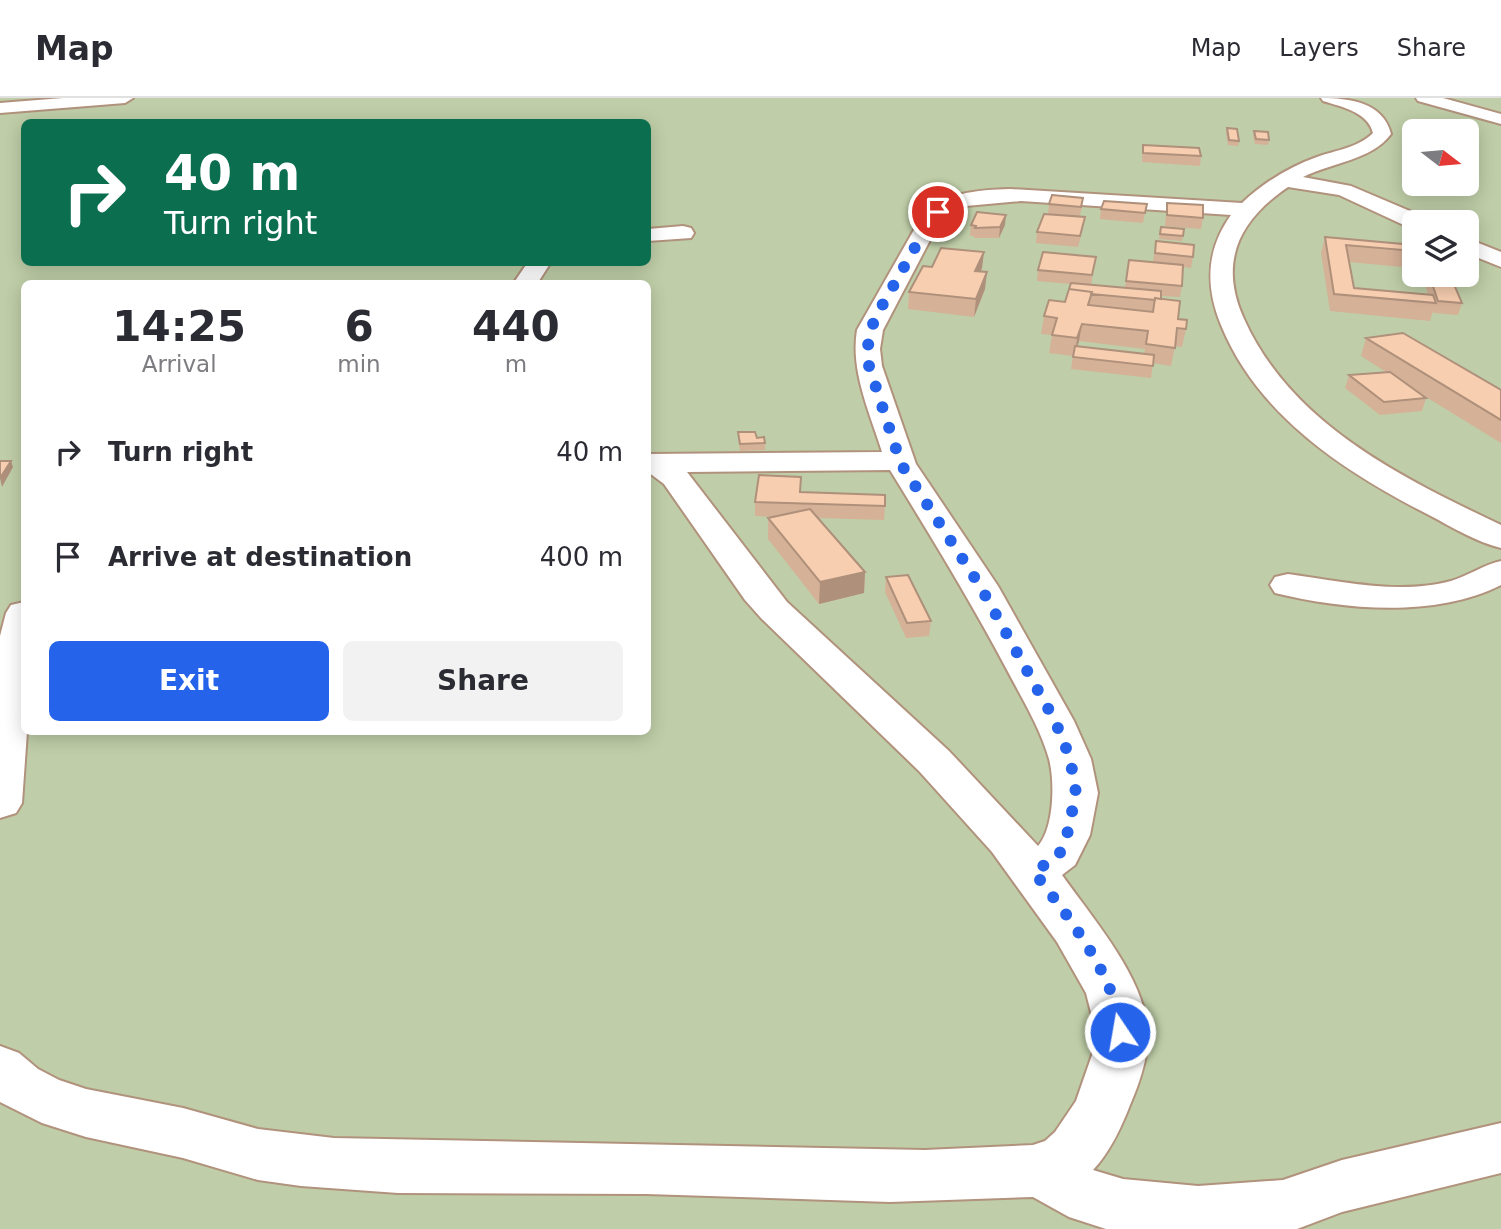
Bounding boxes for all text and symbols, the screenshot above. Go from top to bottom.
text: Map [35,29,114,68]
text: Map [1191,34,1241,62]
text: Layers [1279,34,1359,62]
text: Share [1397,34,1466,62]
north arrow [1402,119,1479,196]
map controls [1402,119,1479,287]
text: 40 m [164,145,300,202]
icon: right [49,147,140,238]
pin [908,182,968,242]
icon: arrive [919,193,957,231]
text: Turn right [164,204,317,242]
button: layers [1402,210,1479,287]
text: 14:25 [112,302,246,351]
text: 6 [344,302,374,351]
text: 440 [472,302,560,351]
text: Arrival [142,351,217,377]
text: min [337,351,381,377]
text: m [505,351,527,377]
icon: right [49,433,87,471]
text: Turn right [108,437,253,467]
text: 40 m [556,437,623,467]
icon: arrive [49,538,87,576]
text: Arrive at destination [108,542,412,572]
text: 400 m [540,542,623,572]
button: Exit [49,641,329,721]
button: Share [343,641,623,721]
position arrow [1083,995,1157,1069]

